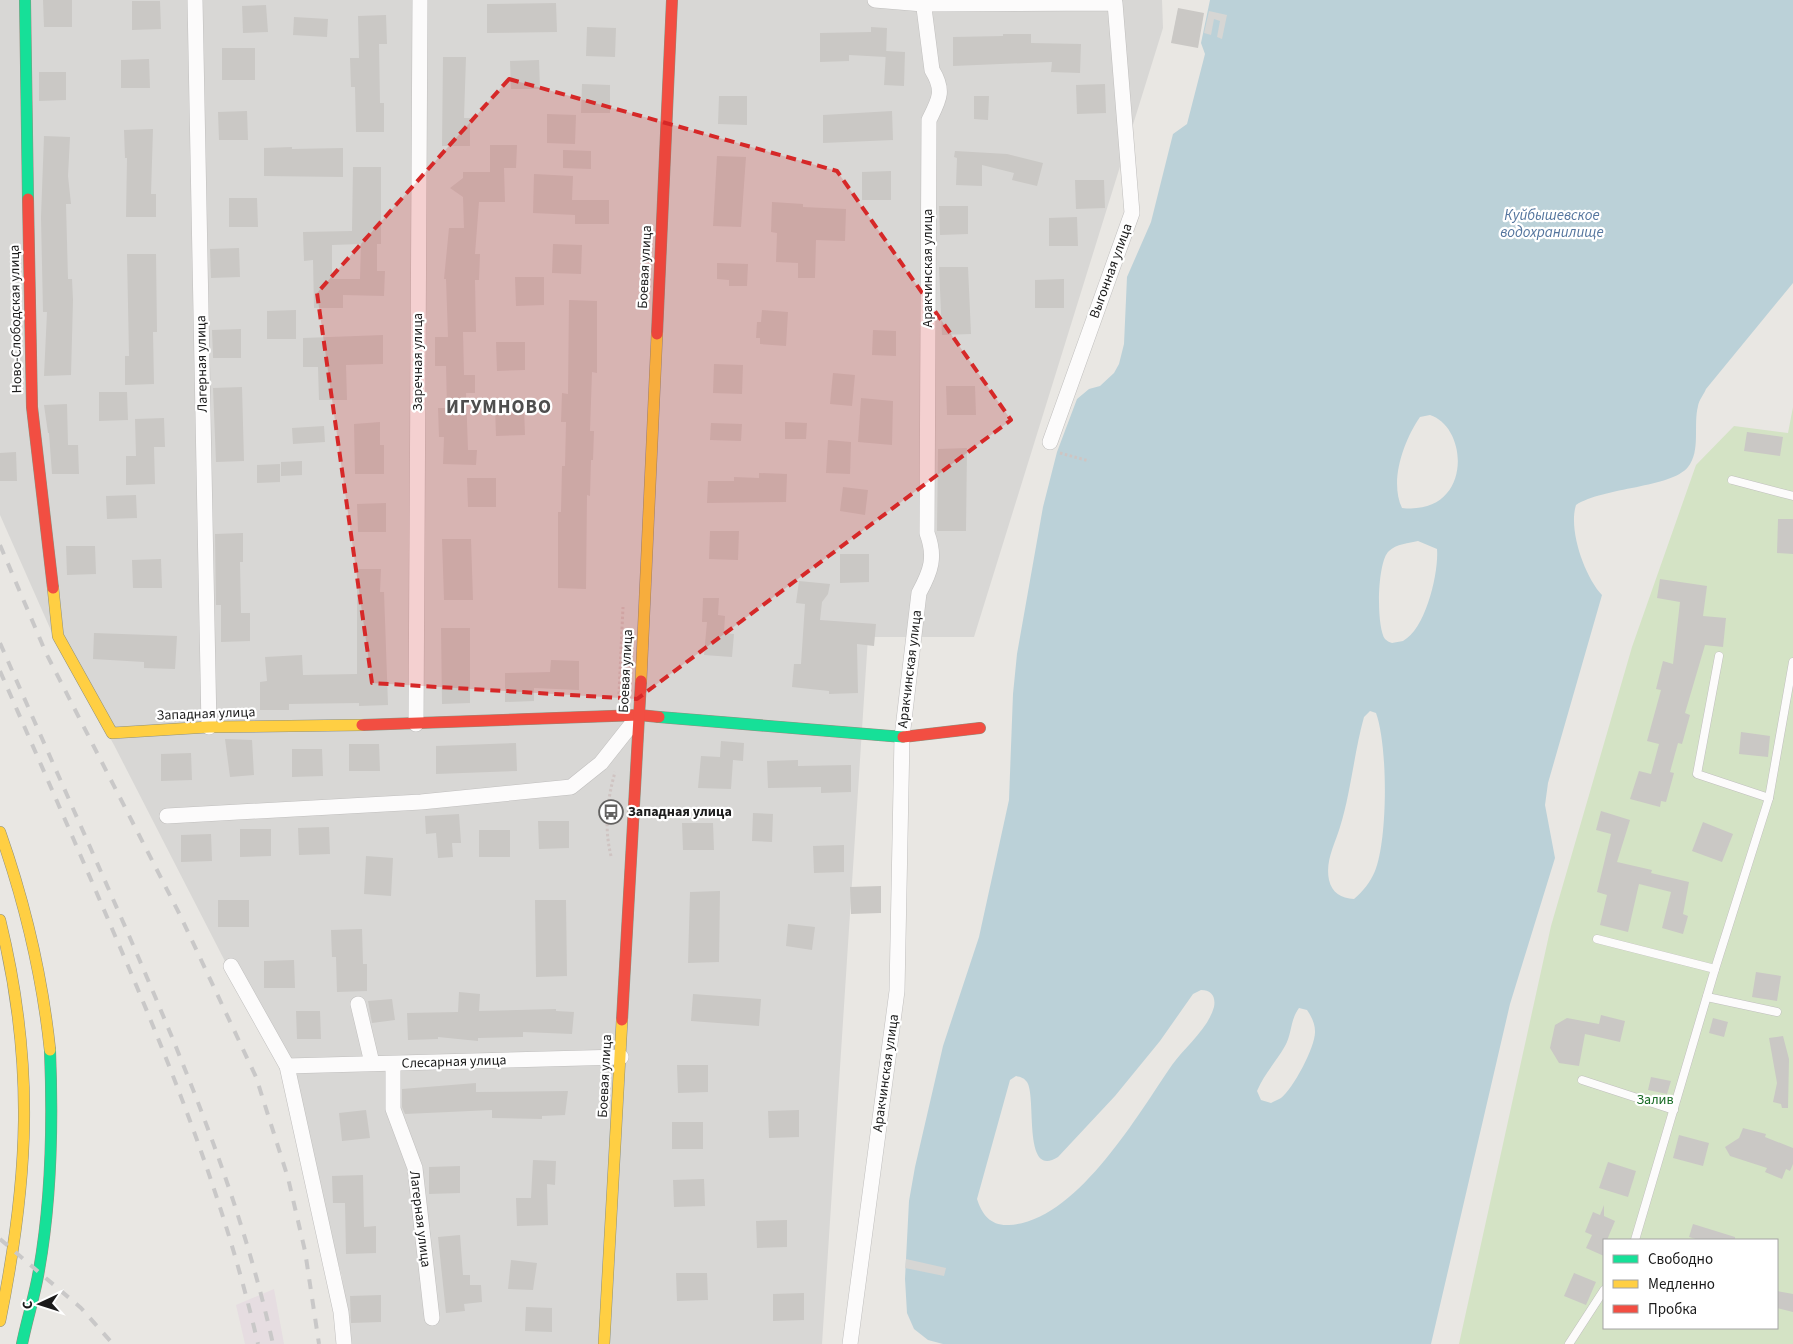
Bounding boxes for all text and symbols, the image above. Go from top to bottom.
water label: Куйбышевское водохранилище [1500,205,1604,243]
street label: Аракчинская улица [918,209,938,327]
street label: Выгонная улица [1085,221,1137,321]
street label: Боевая улица [633,225,657,309]
street label: Ново-Слободская улица [5,245,27,393]
street label: Заречная улица [408,313,428,411]
street label: Лагерная улица [191,315,213,413]
district label: ИГУМНОВО [446,394,552,421]
street label: Аракчинская улица [893,609,927,729]
street label: Боевая улица [614,629,638,713]
street label: Западная улица [156,702,256,726]
bus stop icon: Западная улица [598,799,624,825]
place label: Западная улица [628,802,732,822]
street label: Аракчинская улица [868,1013,904,1133]
street label: Боевая улица [593,1034,617,1118]
street label: Слесарная улица [401,1050,507,1074]
park label: Залив [1636,1090,1674,1110]
street label: Лагерная улица [404,1169,436,1269]
legend [1603,1239,1778,1329]
text: Свободно [1648,1249,1713,1270]
text: Медленно [1648,1274,1715,1295]
north arrow [15,1279,65,1329]
text: Пробка [1648,1299,1697,1320]
text: С [18,1300,38,1310]

